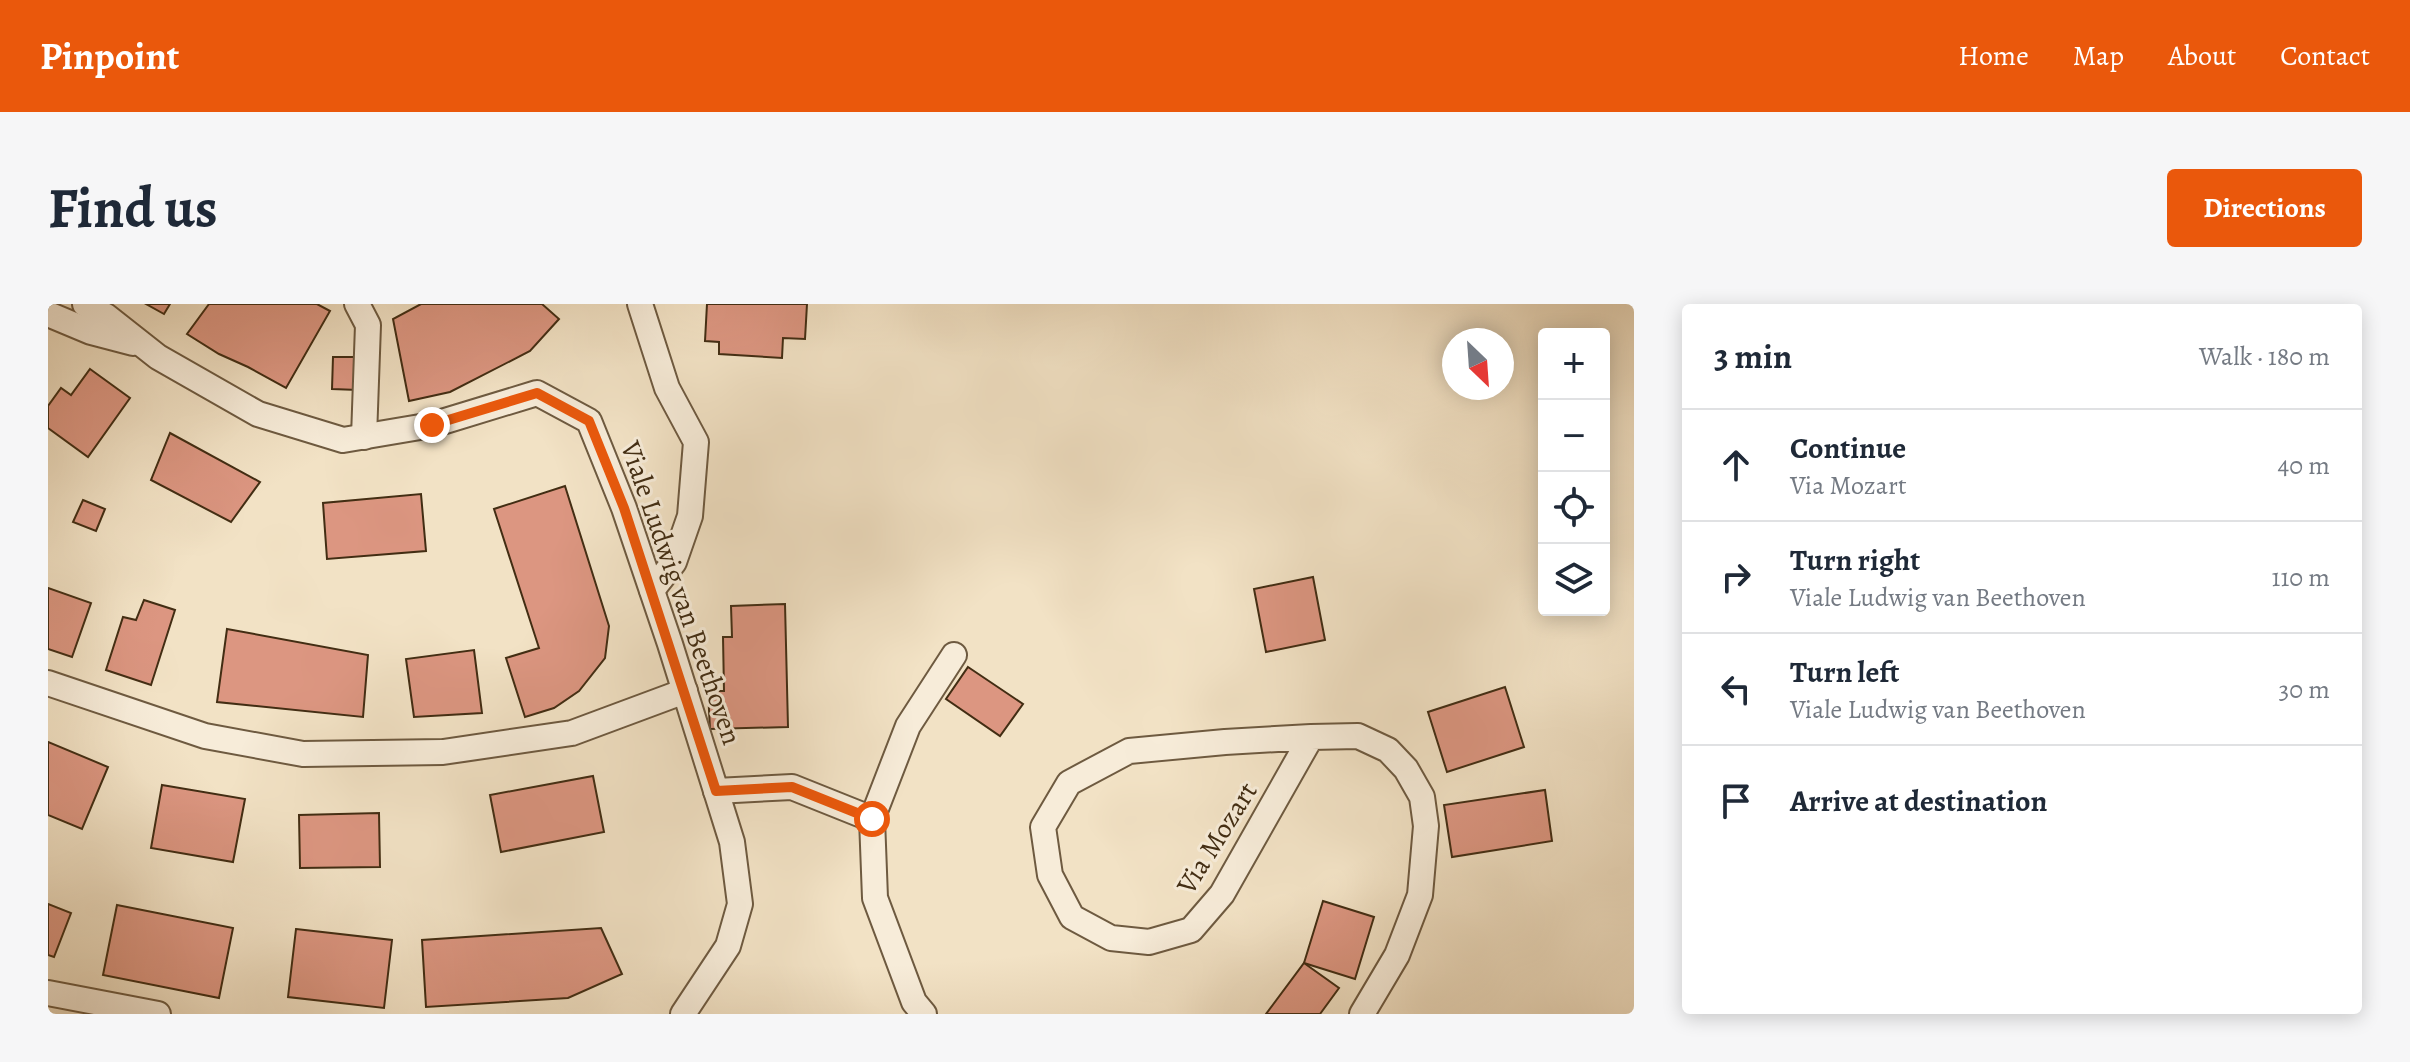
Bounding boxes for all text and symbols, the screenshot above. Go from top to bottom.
text: Pinpoint [40,30,179,82]
text: Home [1958,37,2029,75]
text: Map [2073,37,2124,75]
text: About [2168,37,2236,75]
text: Contact [2280,37,2370,75]
button: Directions [2167,169,2362,247]
text: Find us [48,170,218,246]
north arrow [1442,328,1514,400]
map controls [1538,328,1610,616]
button: + [1538,328,1610,400]
text: 3 min [1714,333,1792,380]
text: Walk · 180 m [2199,339,2330,374]
button: − [1538,400,1610,472]
route end [414,407,450,443]
text: Continue [1790,428,1906,468]
street label: Viale Ludwig van Beethoven [611,435,751,750]
icon: ahead [1714,443,1758,487]
text: 40 m [2278,448,2330,483]
text: Via Mozart [1790,468,1906,503]
button: locate [1538,472,1610,544]
text: Turn right [1790,540,1920,580]
button: layers [1538,544,1610,616]
icon: right [1714,555,1758,599]
text: 110 m [2272,560,2330,595]
text: Viale Ludwig van Beethoven [1790,580,2086,615]
text: Turn left [1790,652,1899,692]
icon: left [1714,667,1758,711]
text: 30 m [2279,672,2330,707]
text: Viale Ludwig van Beethoven [1790,692,2086,727]
street label: Via Mozart [1167,775,1266,902]
icon: arrive [1714,779,1758,823]
text: Arrive at destination [1790,781,2047,821]
route start [854,801,890,837]

